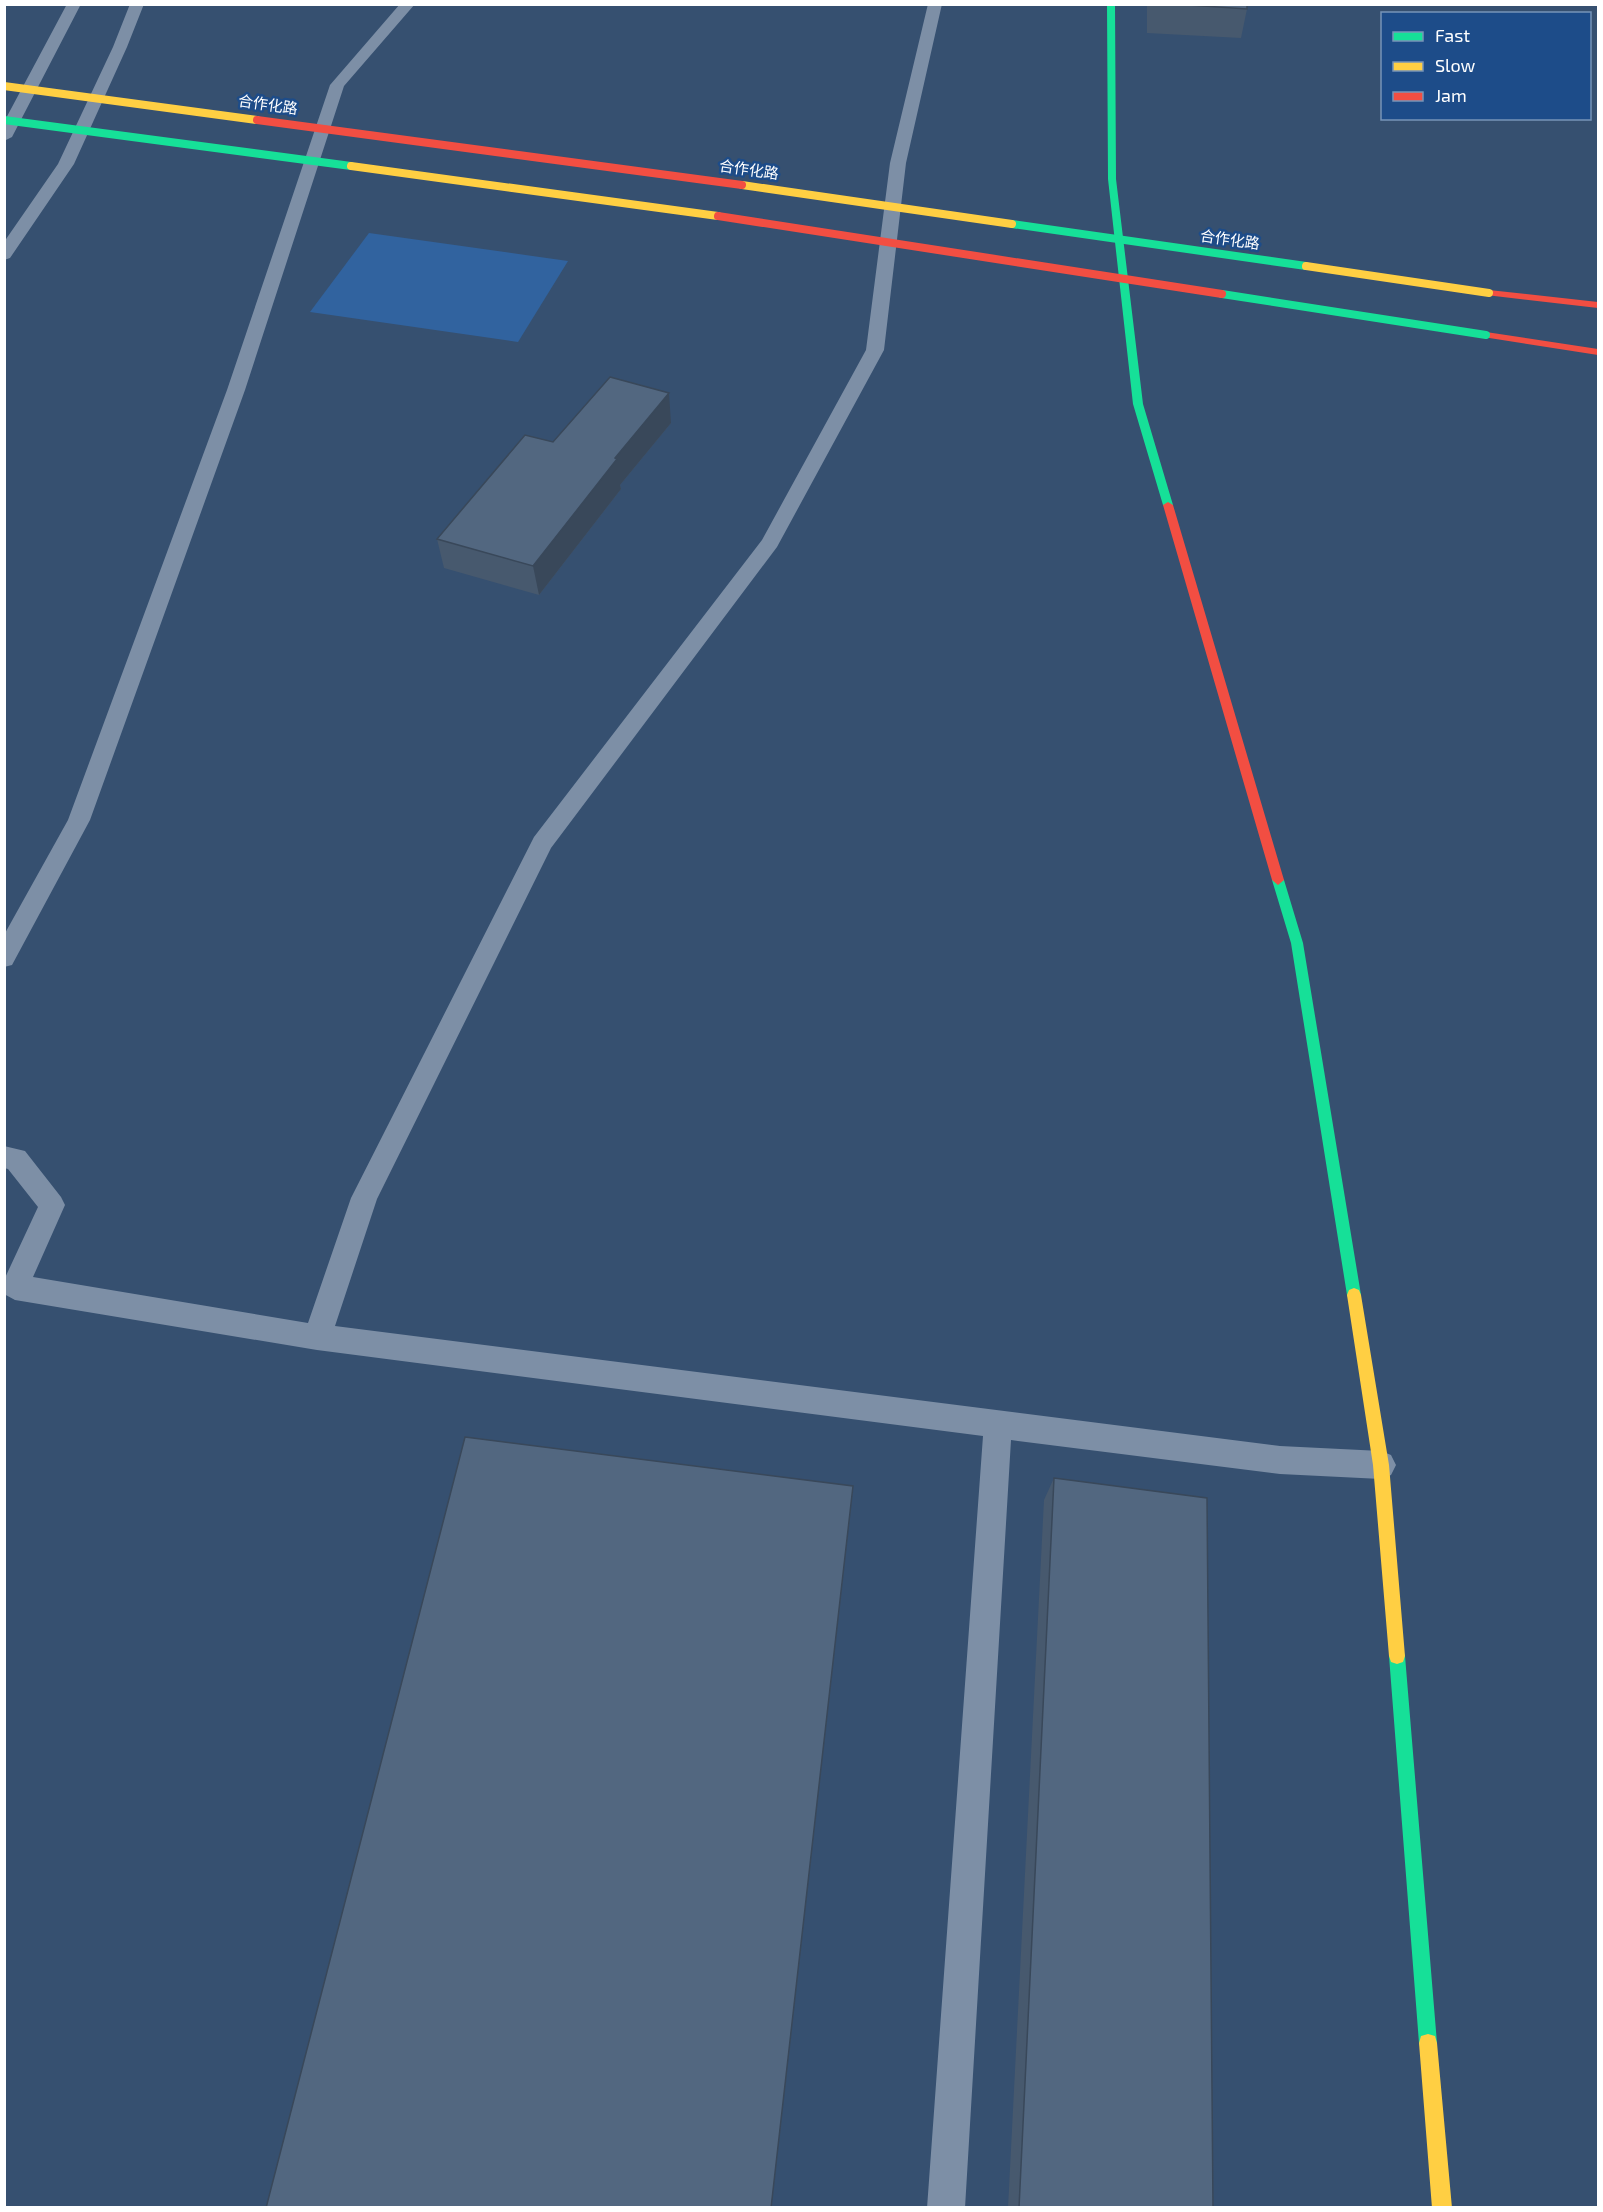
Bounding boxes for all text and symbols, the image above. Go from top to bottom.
legend [1381,12,1591,120]
text: Fast [1435,24,1470,46]
text: Slow [1435,54,1476,76]
text: Jam [1435,84,1467,106]
street label: 合作化路 [237,91,299,117]
street label: 合作化路 [718,156,780,182]
street label: 合作化路 [1199,226,1261,252]

